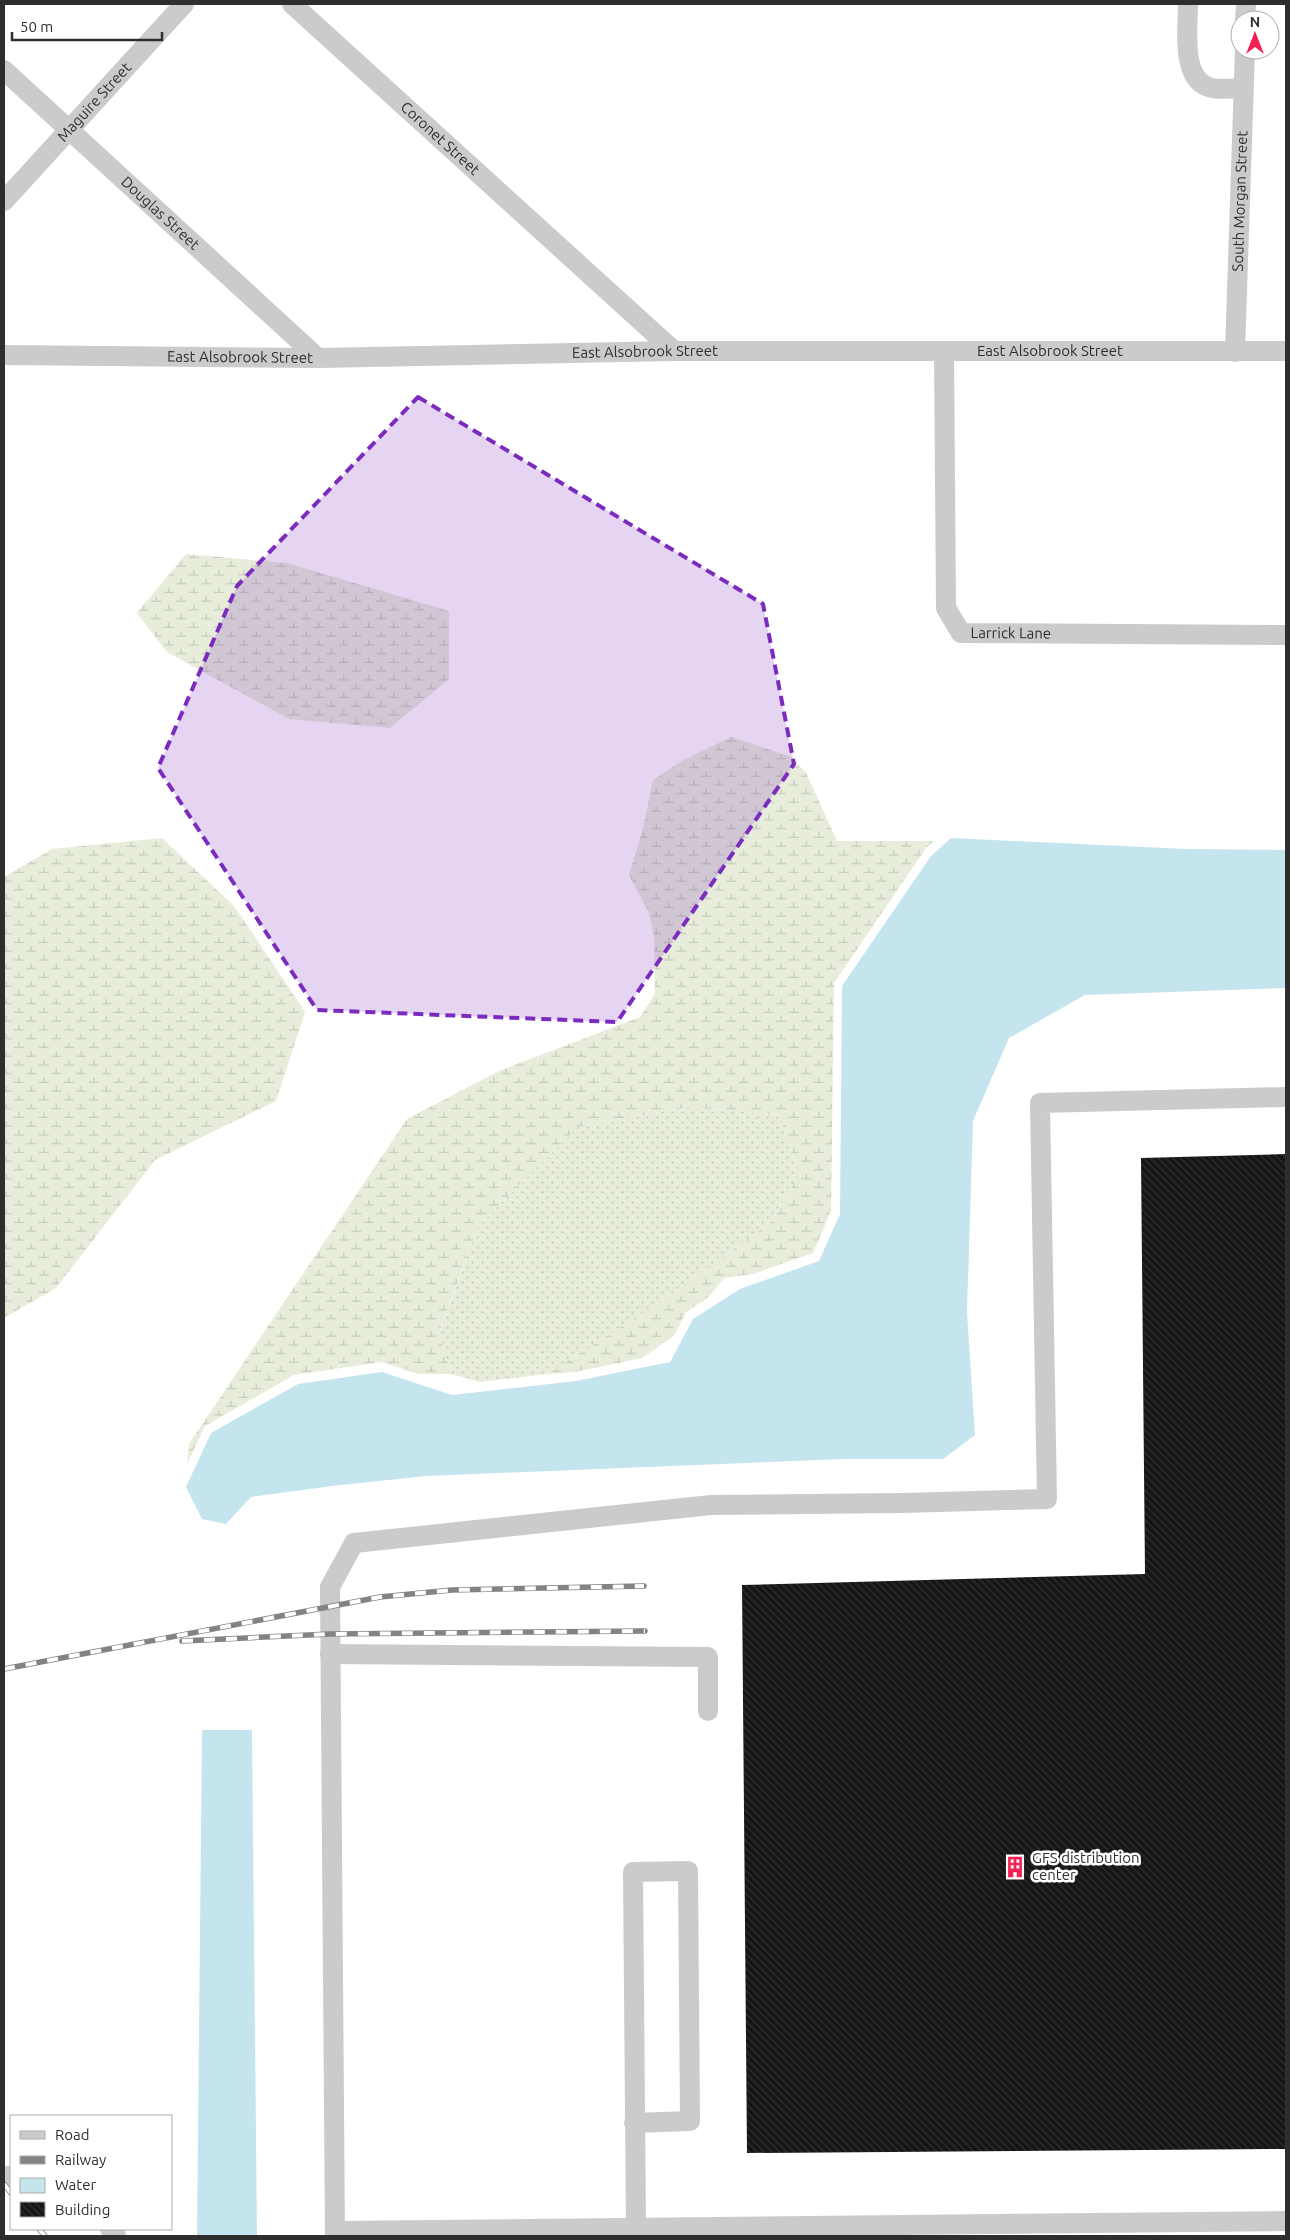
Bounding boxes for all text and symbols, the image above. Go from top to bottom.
scale bar [12,10,162,42]
north arrow [1230,10,1280,60]
text: N [1250,14,1260,30]
text: 50 m [20,18,53,35]
street label: Maguire Street [54,59,134,145]
street label: Coronet Street [397,98,483,178]
street label: South Morgan Street [1229,130,1250,272]
street label: Douglas Street [118,173,203,253]
street label: East Alsobrook Street [572,342,718,361]
street label: East Alsobrook Street [977,342,1123,359]
street label: East Alsobrook Street [167,348,313,366]
street label: Larrick Lane [970,624,1051,642]
place label: GFS distribution center [1032,1849,1140,1883]
building icon: GFS distribution center [1002,1854,1028,1880]
legend [10,2115,172,2230]
text: Road [55,2126,90,2143]
text: Railway [55,2151,106,2168]
text: Water [55,2176,96,2193]
text: Building [55,2201,110,2218]

